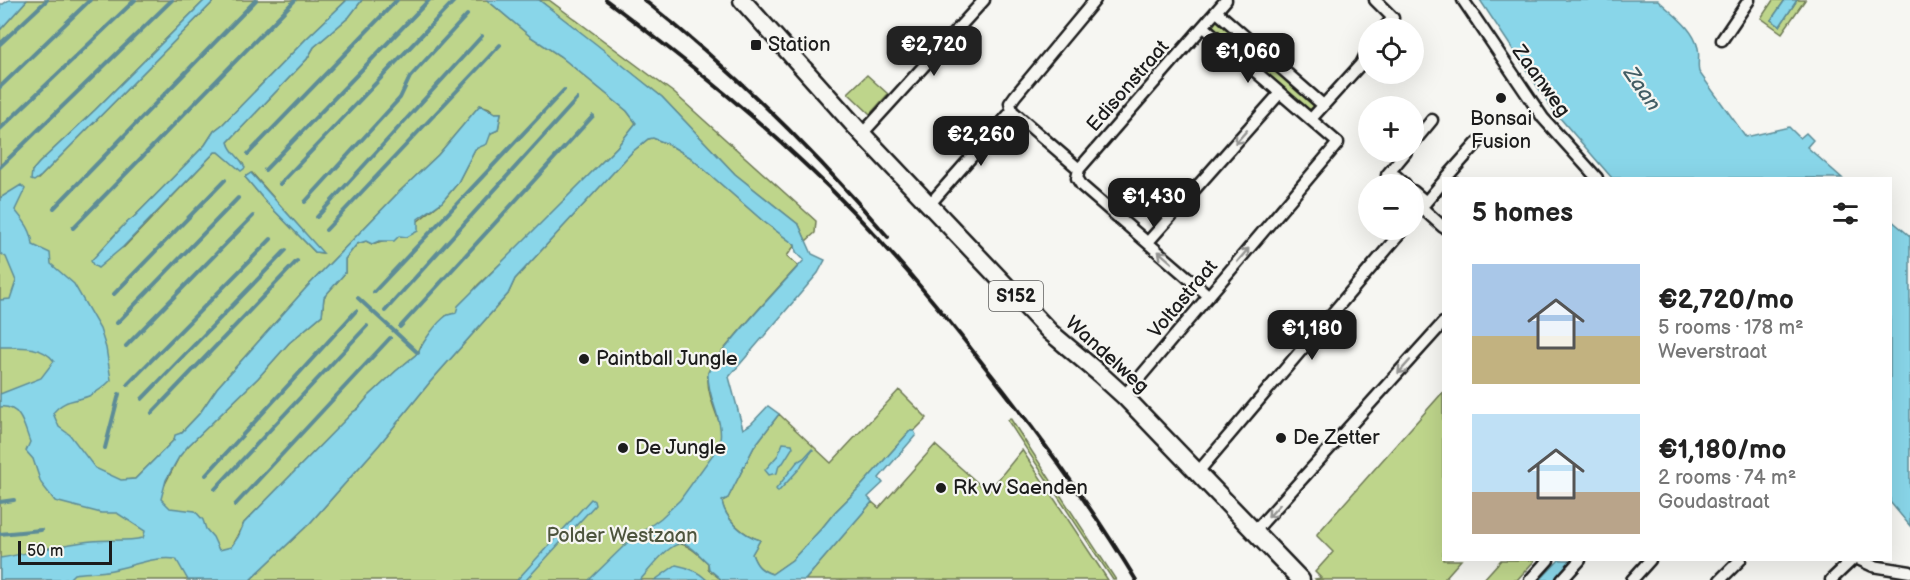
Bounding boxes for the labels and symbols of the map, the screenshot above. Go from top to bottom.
pin: €2,720 [885,26,983,77]
place label: Station [768,33,830,57]
pin: €1,060 [1199,33,1297,84]
street label: Edisonstraat [1082,35,1174,137]
marker: Station [749,38,763,52]
street label: Zaanweg [1506,40,1575,122]
water label: Zaan [1617,61,1666,116]
marker: Bonsai Fusion [1494,91,1508,105]
place label: Bonsai Fusion [1470,107,1532,154]
pin: €2,260 [932,116,1030,167]
one-way arrow [1234,129,1248,144]
pin: €1,430 [1105,178,1203,229]
one-way arrow [1236,248,1250,263]
one-way arrow [1157,251,1173,264]
street label: Voltastraat [1143,255,1223,343]
road number: S152 [989,281,1043,311]
pin: €1,180 [1263,310,1361,361]
street label: Wandelweg [1060,311,1154,399]
place label: Paintball Jungle [596,347,738,371]
marker: Paintball Jungle [577,352,591,366]
one-way arrow [1397,359,1411,374]
place label: De Zetter [1293,426,1380,450]
marker: De Zetter [1274,431,1288,445]
place label: De Jungle [635,436,726,460]
marker: De Jungle [616,441,630,455]
place label: Rk vv Saenden [953,476,1088,500]
marker: Rk vv Saenden [934,481,948,495]
one-way arrow [1267,504,1281,519]
park label: Polder Westzaan [547,524,697,548]
scale bar [18,538,112,566]

